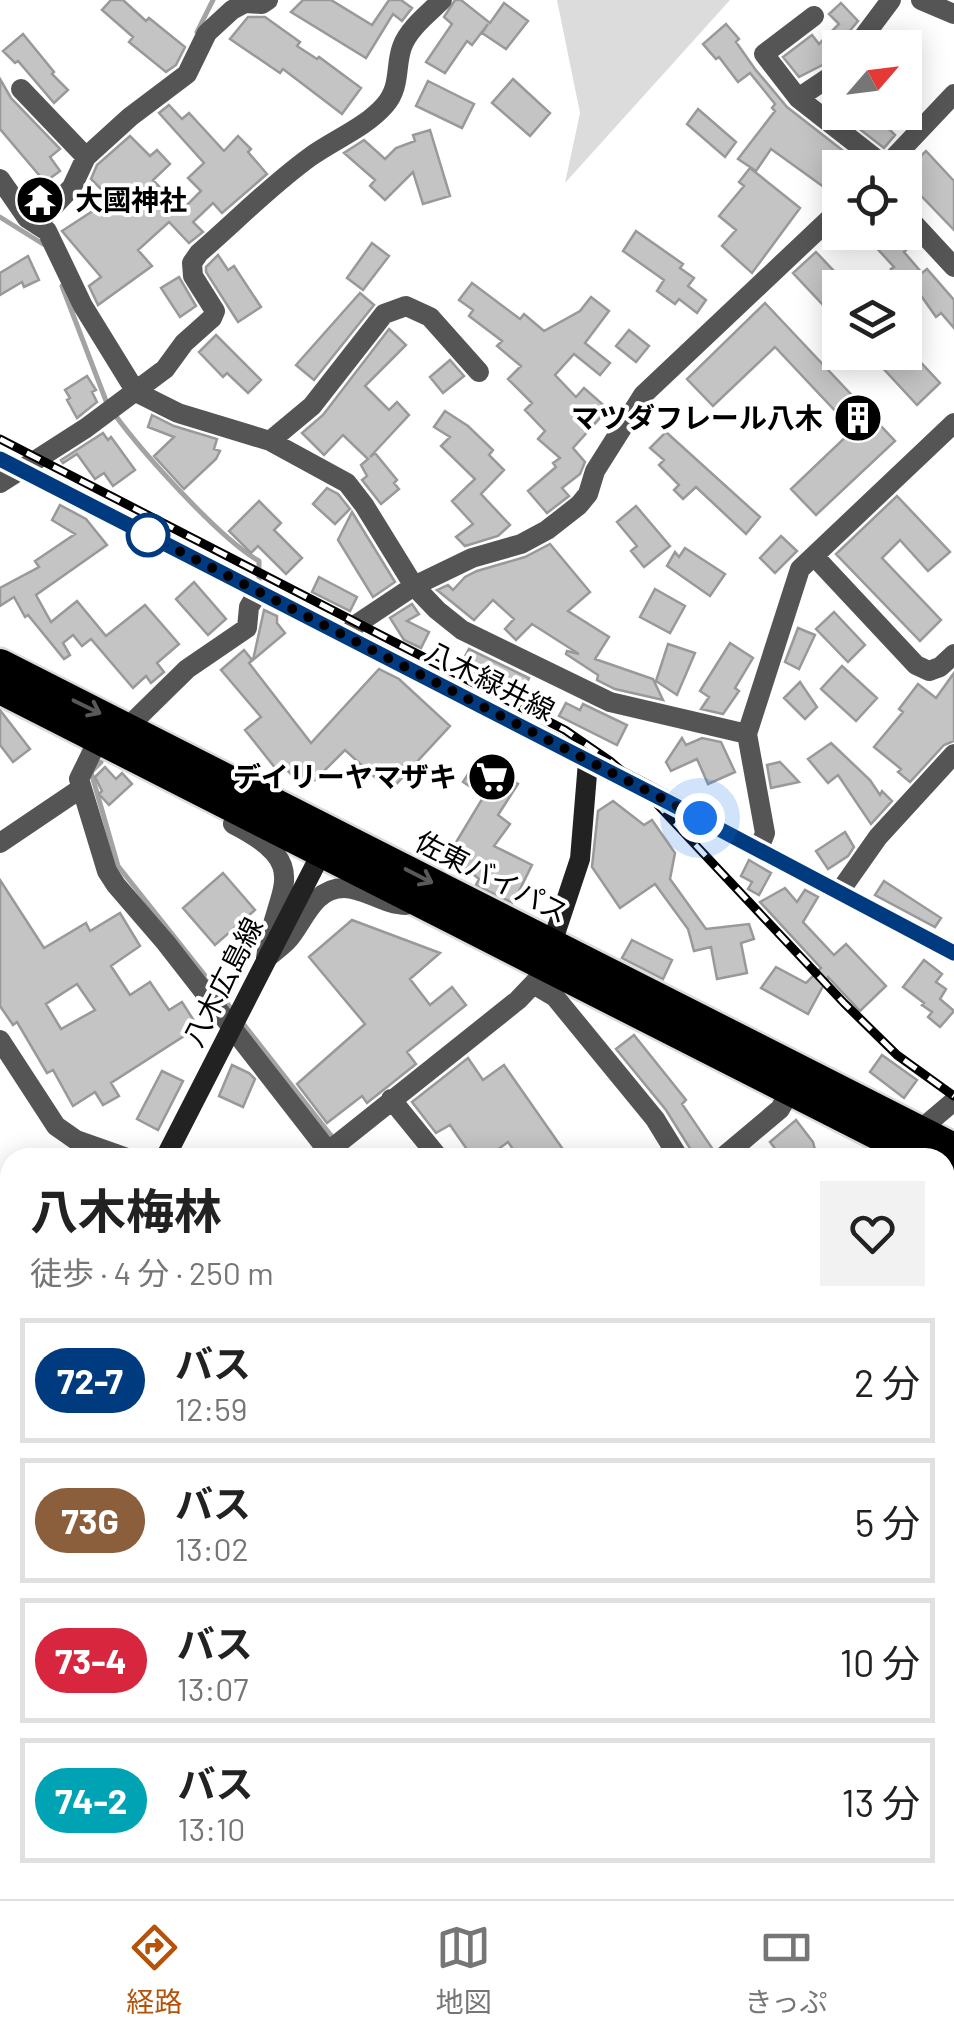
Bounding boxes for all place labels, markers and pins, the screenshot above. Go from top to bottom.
temple icon: 大國神社 [14,174,66,226]
place label: 大國神社 [75,182,187,216]
building icon: マツダフレール八木 [832,392,884,444]
place label: マツダフレール八木 [571,400,823,434]
unlabelled marker [127,514,169,556]
supermarket icon: デイリーヤマザキ [466,751,518,803]
place label: デイリーヤマザキ [233,759,457,793]

